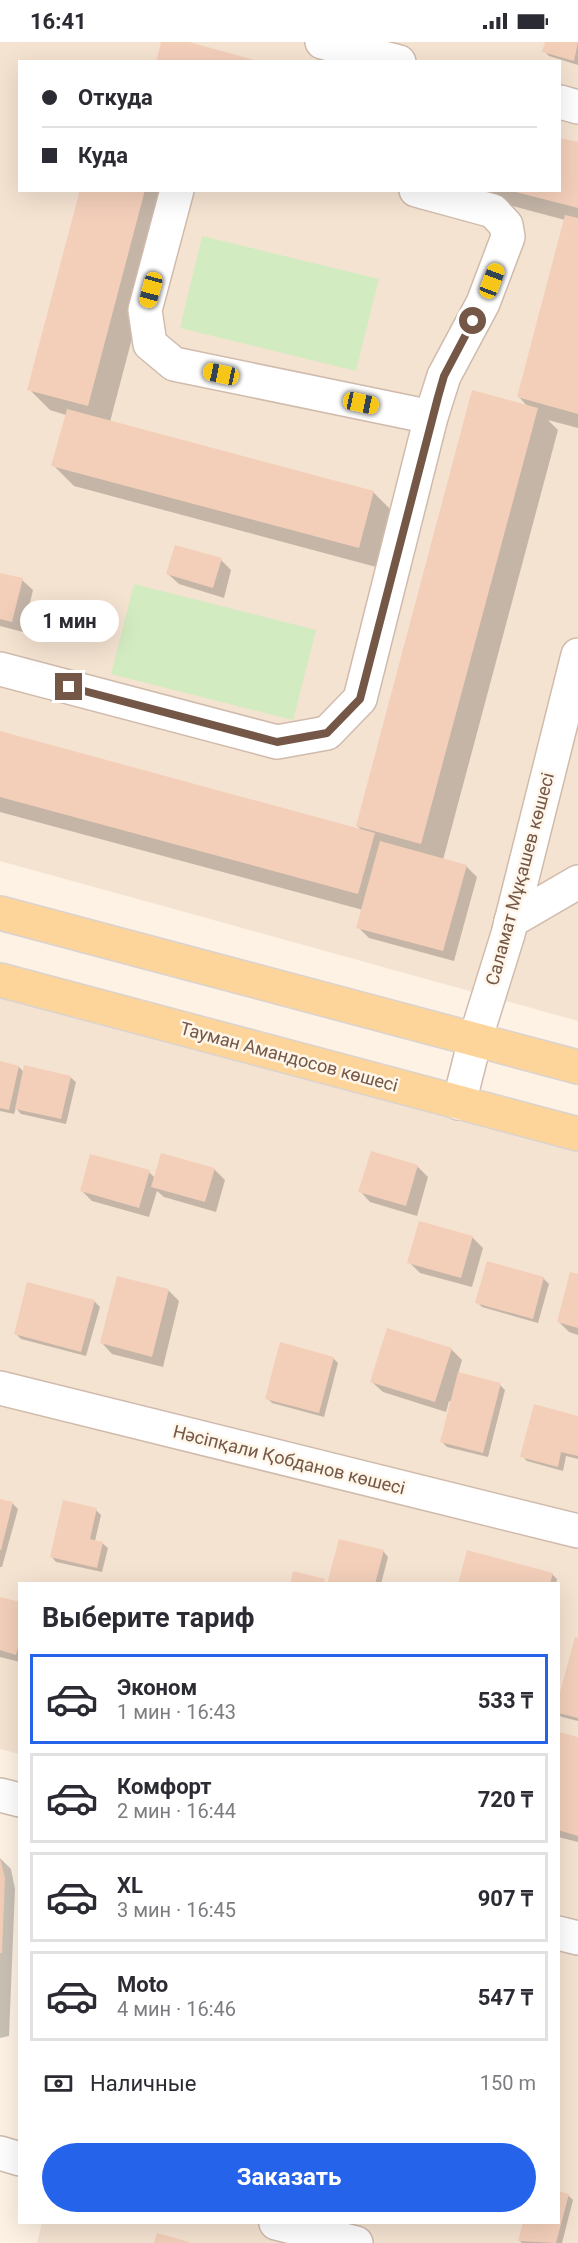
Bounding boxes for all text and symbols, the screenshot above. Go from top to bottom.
text: 16:41 [30,9,87,34]
text: Откуда [78,85,153,110]
text: Куда [78,143,128,168]
car [477,261,507,301]
car [138,270,164,310]
route start [459,307,486,334]
car [202,361,240,387]
car [342,390,380,416]
callout: 1 мин [20,600,118,642]
text: 1 мин [42,609,97,633]
route end [55,673,82,700]
street label: Саламат Мұқашев көшесі [481,770,558,988]
street label: Тауман Амандосов көшесі [178,1017,400,1096]
street label: Нәсіпқали Қобданов көшесі [171,1420,407,1499]
text: Выберите тариф [42,1602,254,1634]
icon: car [45,1672,99,1726]
text: Эконом [117,1675,197,1700]
text: 533 ₸ [478,1688,533,1713]
text: 1 мин · 16:43 [117,1700,236,1724]
icon: car [45,1771,99,1825]
text: Комфорт [117,1774,212,1799]
text: 720 ₸ [478,1787,533,1812]
text: 2 мин · 16:44 [117,1799,236,1823]
icon: car [45,1870,99,1924]
text: XL [117,1873,143,1898]
text: 907 ₸ [478,1886,533,1911]
text: 3 мин · 16:45 [117,1898,236,1922]
icon: car [45,1969,99,2023]
text: Moto [117,1972,168,1997]
text: 547 ₸ [478,1985,533,2010]
text: 4 мин · 16:46 [117,1997,236,2021]
icon: cash [42,2067,75,2100]
text: Наличные [90,2071,196,2096]
text: 150 m [480,2071,536,2095]
button: Заказать [42,2143,536,2212]

